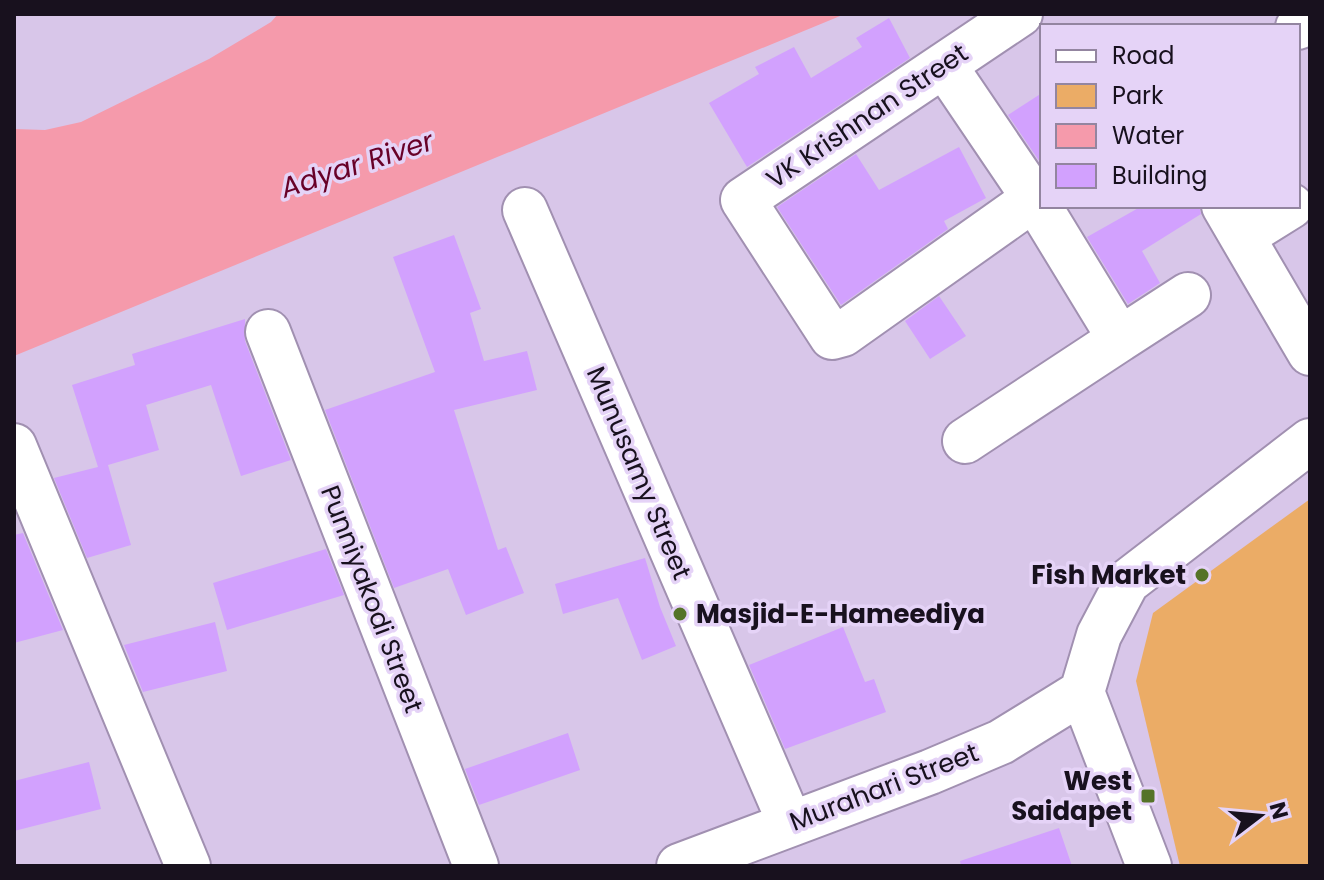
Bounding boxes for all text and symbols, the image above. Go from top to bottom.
legend [1040,24,1300,208]
street label: VK Krishnan Street [759,35,975,197]
text: Road [1112,39,1174,72]
text: Park [1112,79,1164,112]
text: Water [1112,119,1184,152]
water label: Adyar River [275,121,439,208]
text: Building [1112,159,1208,192]
street label: Munusamy Street [578,361,700,585]
street label: Punniyakodi Street [312,480,432,718]
place label: Fish Market [1031,557,1186,593]
marker: Fish Market [1193,566,1211,584]
place label: Masjid-E-Hameediya [696,596,985,632]
marker: Masjid-E-Hameediya [671,605,689,623]
street label: Murahari Street [784,734,984,840]
place label: West Saidapet [1011,763,1132,829]
north arrow [1220,776,1300,856]
marker: West Saidapet [1139,787,1157,805]
text: N [1262,798,1296,823]

